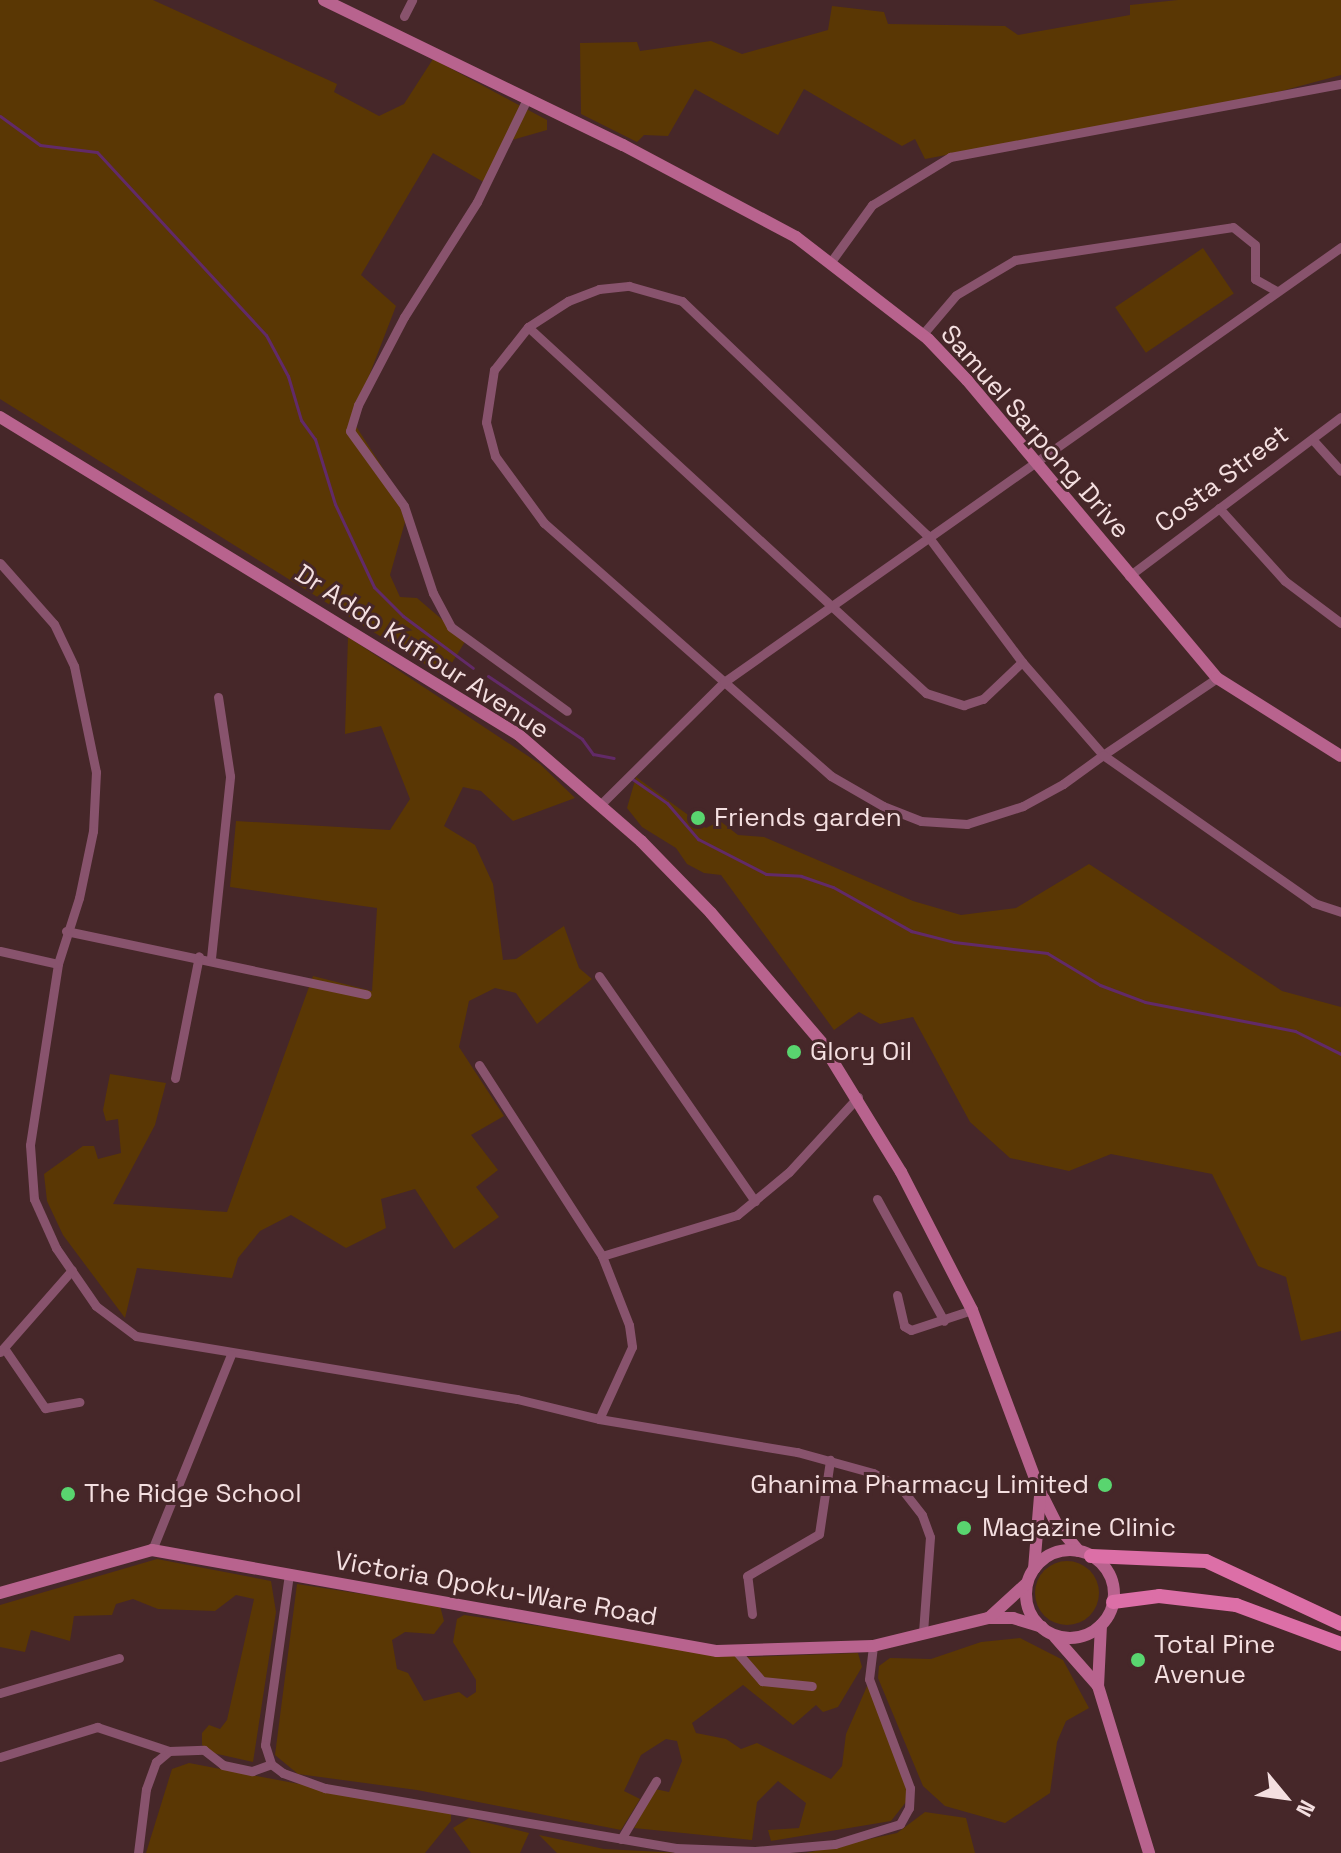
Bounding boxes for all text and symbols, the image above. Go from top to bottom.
street label: Samuel Sarpong Drive [934,319,1136,545]
street label: Costa Street [1149,419,1295,539]
street label: Dr Addo Kuffour Avenue [289,558,555,746]
place label: Friends garden [714,802,902,834]
marker: Friends garden [689,809,707,827]
place label: Glory Oil [810,1036,912,1068]
marker: Glory Oil [785,1043,803,1061]
place label: Ghanima Pharmacy Limited [750,1469,1089,1501]
marker: Ghanima Pharmacy Limited [1096,1476,1114,1494]
place label: The Ridge School [84,1478,302,1510]
marker: The Ridge School [59,1485,77,1503]
place label: Magazine Clinic [982,1512,1176,1544]
marker: Magazine Clinic [953,1517,975,1539]
street label: Victoria Opoku-Ware Road [332,1545,660,1633]
place label: Total Pine Avenue [1154,1629,1275,1690]
marker: Total Pine Avenue [1129,1651,1147,1669]
north arrow [1245,1757,1325,1837]
text: N [1290,1795,1322,1822]

